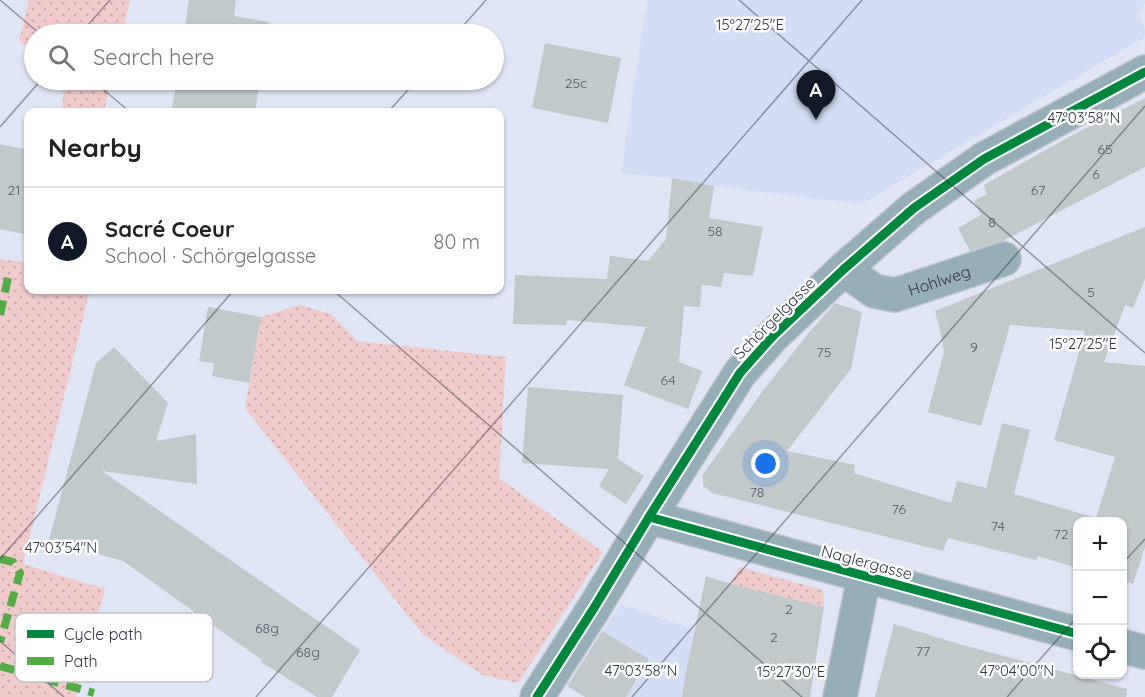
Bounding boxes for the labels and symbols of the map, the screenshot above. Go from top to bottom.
text: 15°27'25"E [716,15,784,34]
pin: A [796,70,836,120]
house number: 25c [565,74,587,92]
text: 47°03'58"N [1048,108,1120,127]
house number: 65 [1097,140,1113,158]
house number: 6 [1092,165,1100,183]
house number: 21 [8,181,20,199]
house number: 67 [1031,181,1045,199]
house number: 8 [988,213,996,231]
house number: 58 [707,222,723,240]
street label: Hohlweg [905,261,973,300]
street label: Schörgelgasse [729,273,819,363]
house number: 5 [1087,283,1095,301]
text: 15°27'25"E [1049,334,1117,353]
house number: 9 [970,338,978,356]
house number: 75 [817,343,831,361]
house number: 64 [660,371,676,389]
your location [751,449,780,478]
house number: 78 [750,483,764,501]
house number: 76 [892,500,907,518]
house number: 74 [991,517,1005,535]
house number: 72 [1054,525,1069,543]
text: 47°03'54"N [25,538,97,557]
street label: Naglergasse [819,540,915,584]
house number: 2 [785,600,793,618]
legend [15,613,213,682]
house number: 68g [255,619,279,637]
text: Cycle path [64,624,143,644]
house number: 2 [770,628,778,646]
house number: 77 [916,642,930,660]
house number: 68g [296,643,320,661]
text: Path [64,651,98,671]
text: 47°03'58"N [605,661,677,680]
text: 47°04'00"N [980,661,1054,680]
text: 15°27'30"E [757,662,825,681]

